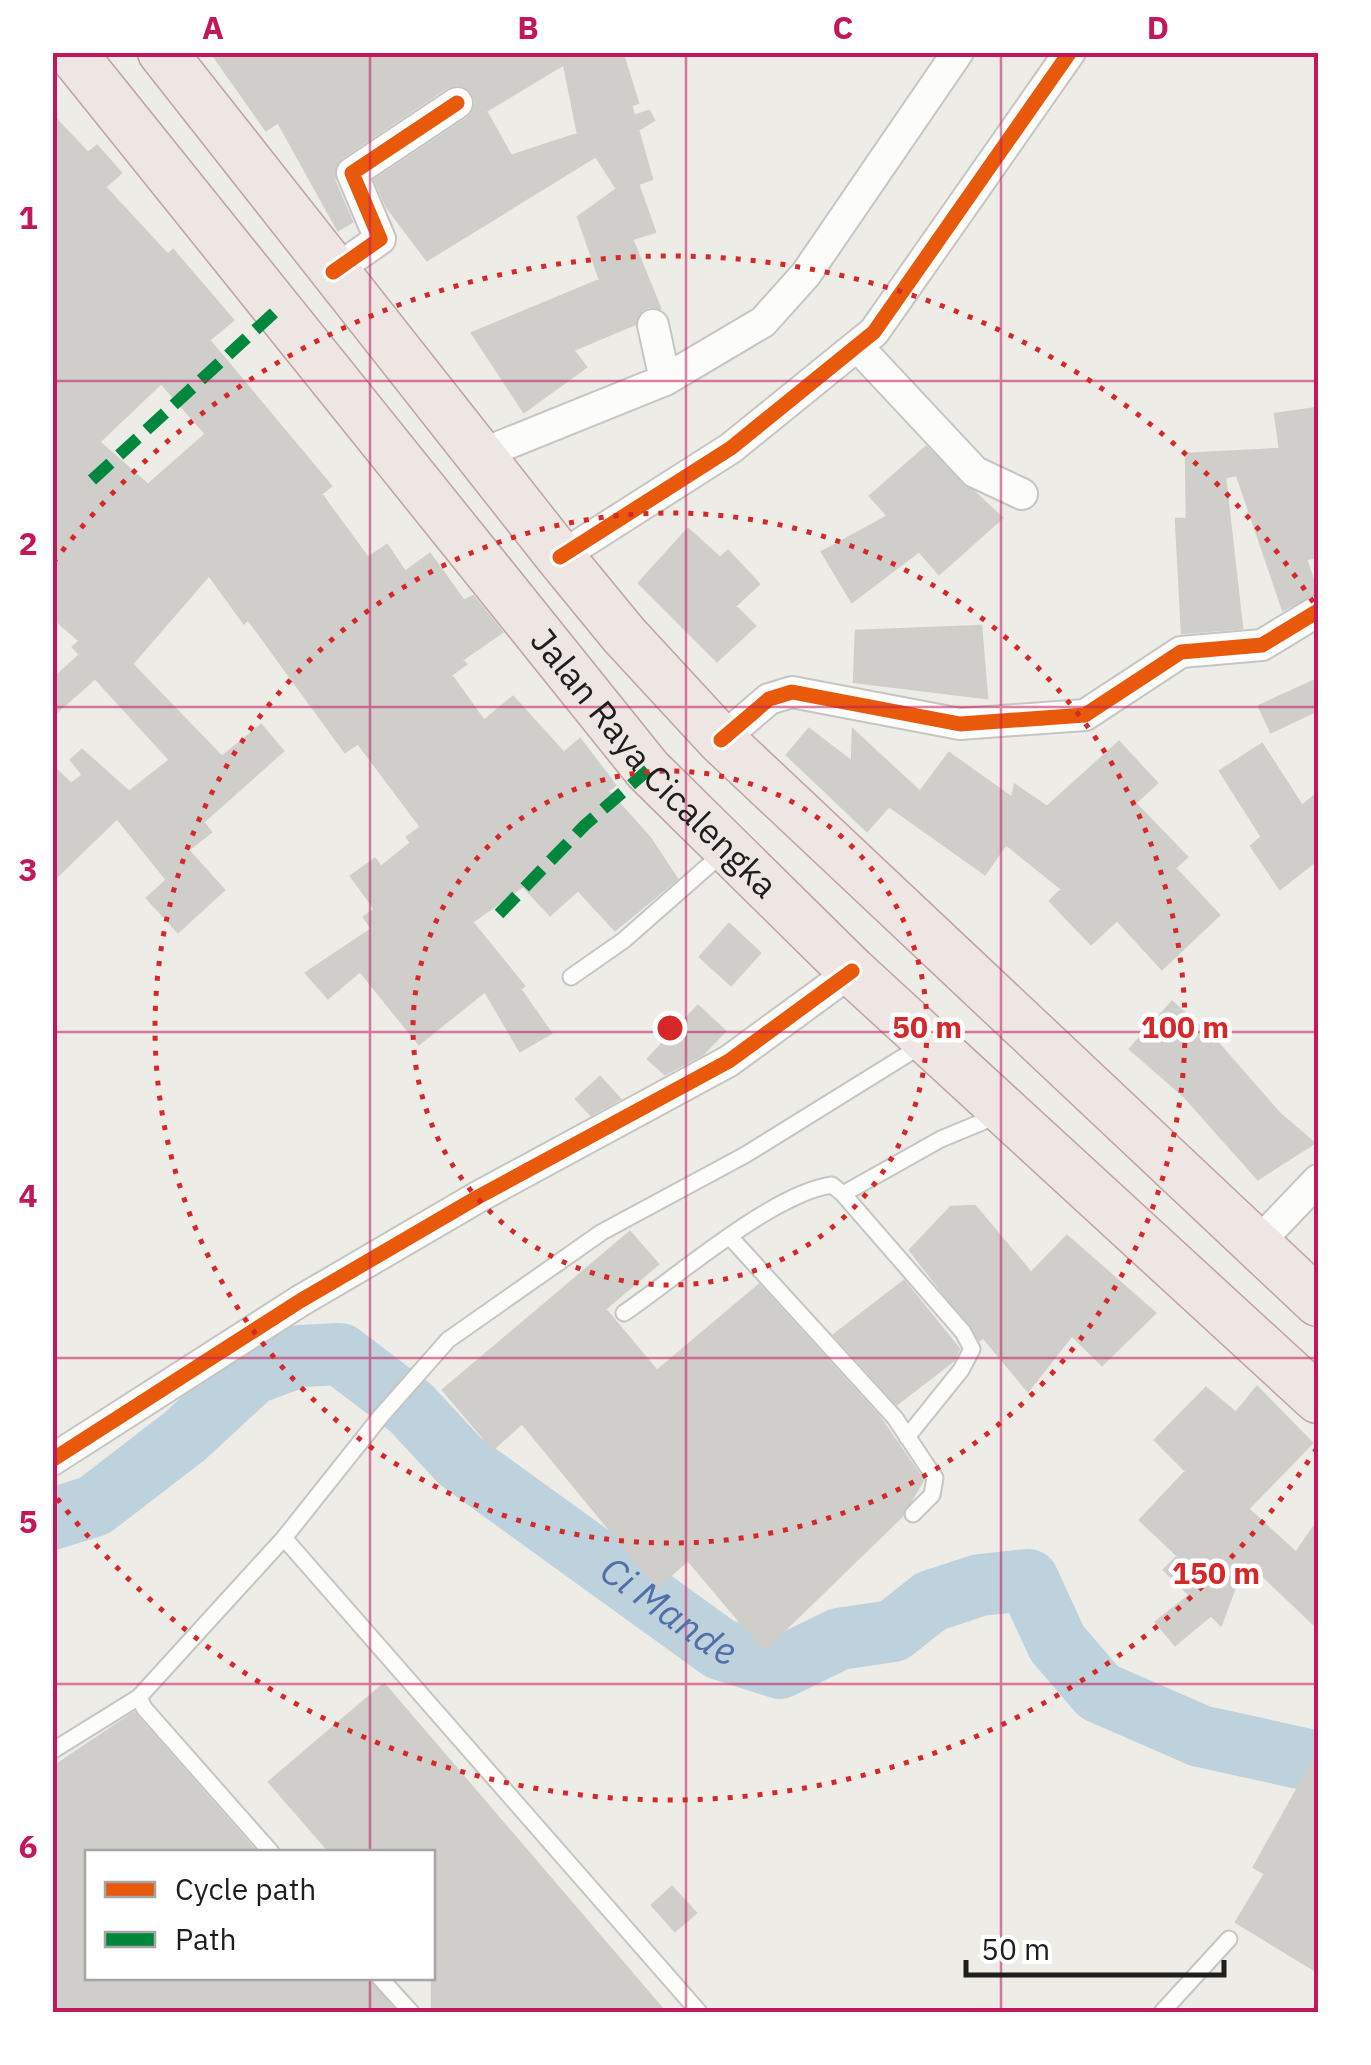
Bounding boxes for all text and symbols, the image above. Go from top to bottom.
text: A [202,6,224,48]
text: B [517,6,539,48]
text: C [833,6,853,48]
text: D [1147,6,1169,48]
text: 1 [18,196,38,238]
text: 2 [18,522,38,564]
street label: Jalan Raya Cicalengka [521,618,788,907]
text: 3 [18,848,38,890]
text: 50 m [892,1007,962,1046]
text: 100 m [1141,1007,1229,1046]
centre of rings [652,1010,688,1046]
text: 4 [18,1174,38,1216]
text: 5 [18,1500,38,1542]
water label: Ci Mande [591,1545,742,1675]
text: 150 m [1172,1553,1260,1592]
text: 6 [18,1825,38,1867]
legend [85,1850,435,1980]
text: Cycle path [175,1869,316,1908]
scale bar [966,1915,1224,1977]
text: Path [175,1919,236,1958]
text: 50 m [981,1929,1050,1968]

